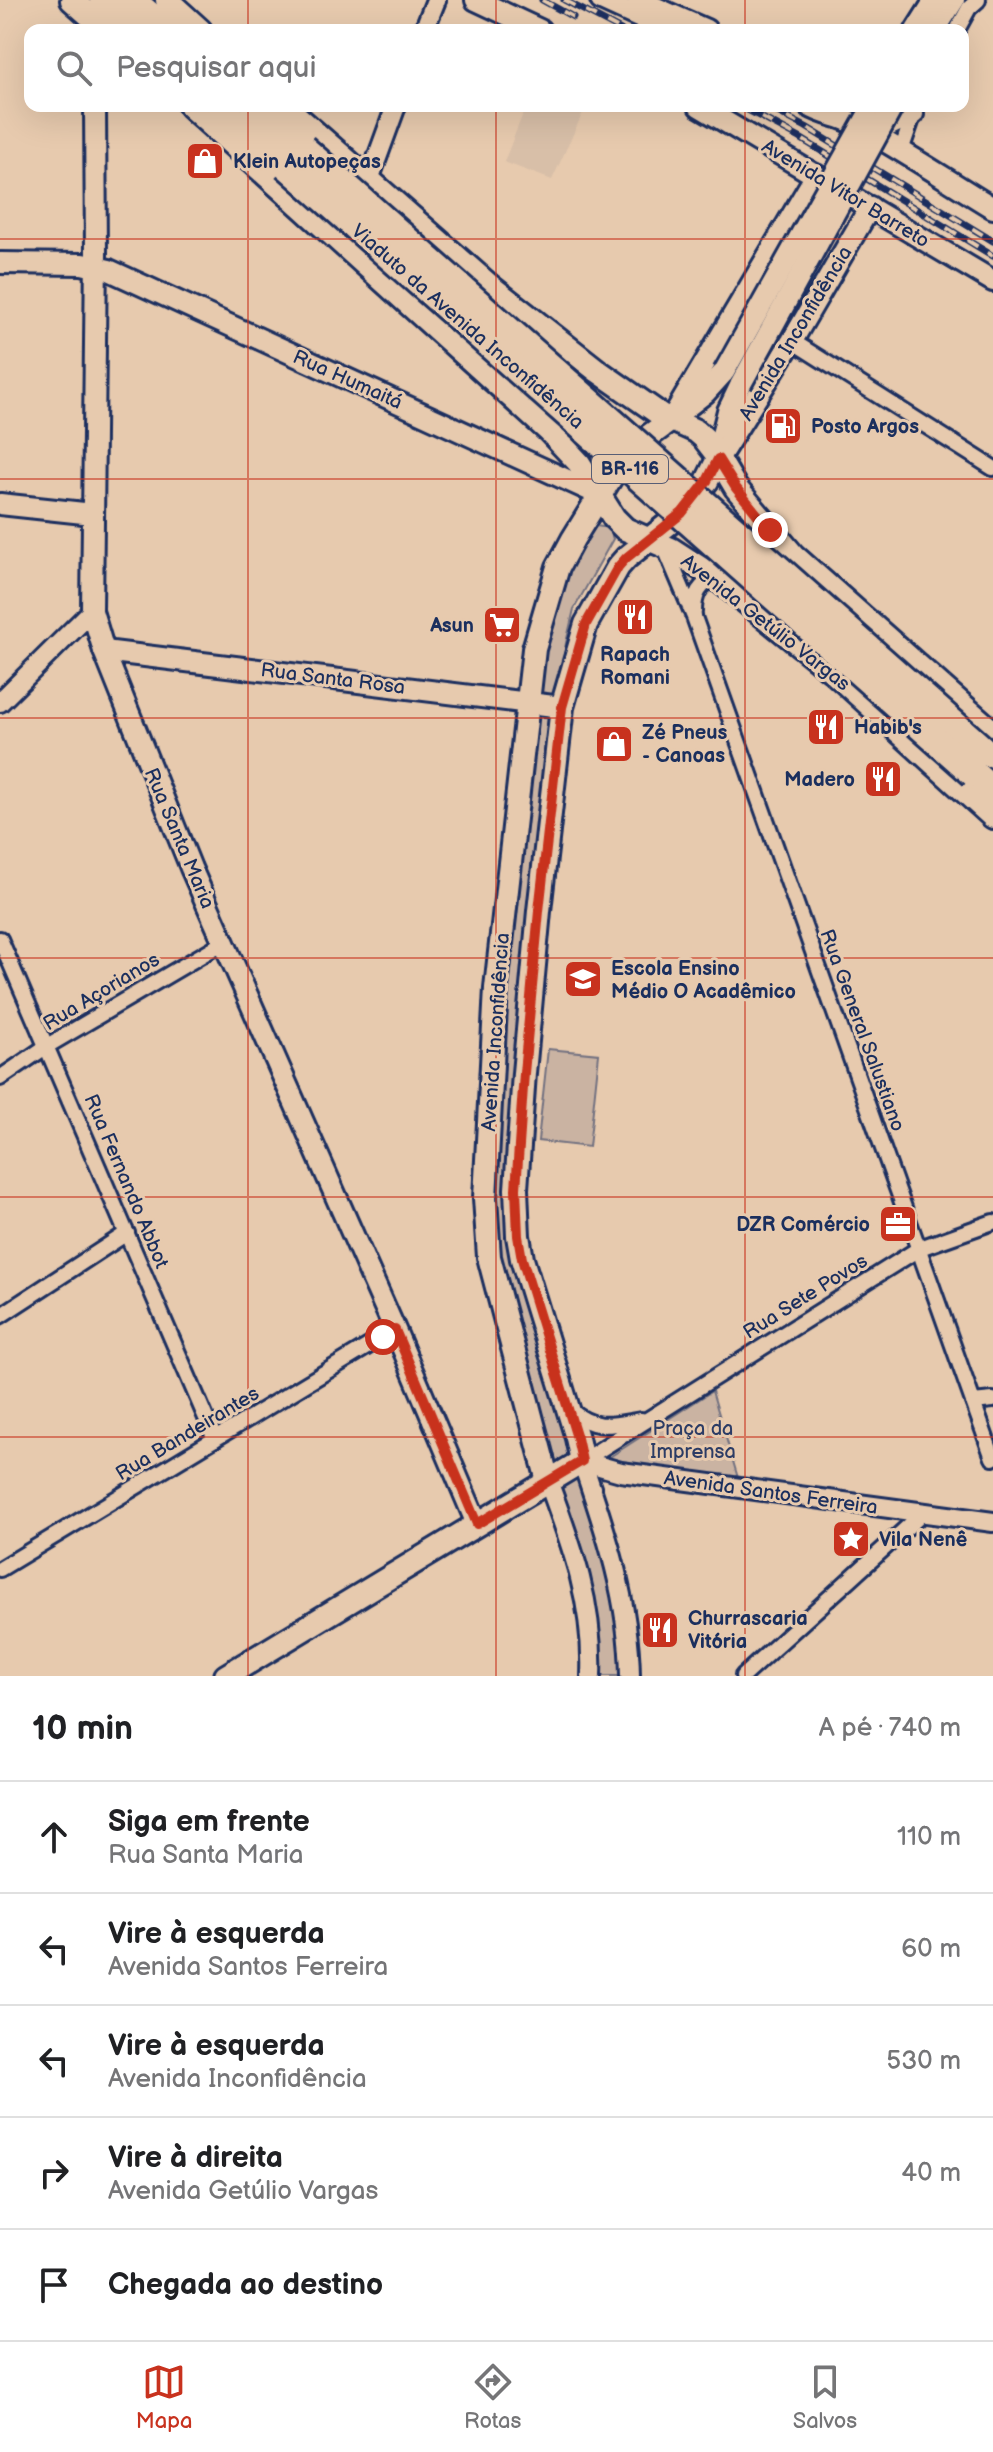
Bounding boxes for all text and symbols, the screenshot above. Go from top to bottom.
search box [24,24,969,112]
icon: search [52,46,96,90]
text: Pesquisar aqui [116,50,317,86]
street label: Avenida Vitor Barreto [757,134,933,253]
shop icon: Klein Autopeças [184,140,226,182]
place label: Klein Autopeças [233,150,381,174]
street label: Viaduto da Avenida Inconfidência [346,219,589,434]
street label: Avenida Inconfidência [734,242,857,425]
street label: Rua Humaitá [289,345,406,415]
fuel station icon: Posto Argos [762,405,804,447]
place label: Posto Argos [811,415,919,439]
road number: BR-116 [592,455,668,483]
route end [752,512,788,548]
street label: Avenida Getúlio Vargas [676,549,855,696]
restaurant icon: Rapach Romani [614,596,656,638]
supermarket icon: Asun [481,604,523,646]
place label: Asun [429,614,474,638]
place label: Rapach Romani [600,643,670,690]
street label: Rua Santa Rosa [259,658,407,700]
restaurant icon: Habib's [805,706,847,748]
place label: Habib's [854,716,922,740]
place label: Zé Pneus - Canoas [642,721,728,768]
shop icon: Zé Pneus - Canoas [593,723,635,765]
restaurant icon: Madero [862,758,904,800]
street label: Rua Santa Maria [139,764,220,912]
place label: Madero [784,768,855,792]
street label: Rua General Salustiano [814,926,910,1135]
street label: Avenida Inconfidência [477,932,515,1132]
street label: Rua Açorianos [39,948,164,1036]
place label: Escola Ensino Médio O Acadêmico [611,957,796,1004]
school or university icon: Escola Ensino Médio O Acadêmico [562,958,604,1000]
street label: Rua Fernando Abbot [79,1091,174,1272]
office icon: DZR Comércio [877,1203,919,1245]
place label: DZR Comércio [736,1213,870,1237]
street label: Rua Sete Povos [739,1249,872,1345]
route start [365,1319,401,1355]
street label: Rua Bandeirantes [111,1382,264,1486]
park label: Praça da Imprensa [650,1417,736,1464]
street label: Avenida Santos Ferreira [662,1466,879,1520]
place icon: Vila Nenê [830,1518,872,1560]
place label: Vila Nenê [879,1528,968,1552]
place label: Churrascaria Vitória [688,1607,808,1654]
restaurant icon: Churrascaria Vitória [639,1609,681,1651]
text: 10 min [32,1708,133,1749]
text: A pé · 740 m [819,1713,961,1744]
text: Siga em frente [108,1804,310,1840]
icon: ahead [32,1815,76,1859]
text: 110 m [897,1822,961,1853]
text: Rua Santa Maria [108,1840,304,1871]
text: Vire à esquerda [108,1916,325,1952]
icon: left [32,1927,76,1971]
text: 60 m [901,1934,961,1965]
text: Avenida Santos Ferreira [108,1952,388,1983]
text: Vire à esquerda [108,2028,325,2064]
icon: left [32,2039,76,2083]
text: 530 m [886,2046,961,2077]
text: Avenida Inconfidência [108,2064,367,2095]
text: Vire à direita [108,2140,283,2176]
icon: right [32,2151,76,2195]
text: 40 m [901,2158,961,2189]
text: Avenida Getúlio Vargas [108,2176,378,2207]
icon: arrive [32,2263,76,2307]
text: Chegada ao destino [108,2267,383,2303]
tab: Mapa [136,2360,192,2435]
tab: Rotas [464,2360,521,2435]
tab: Salvos [793,2360,857,2435]

